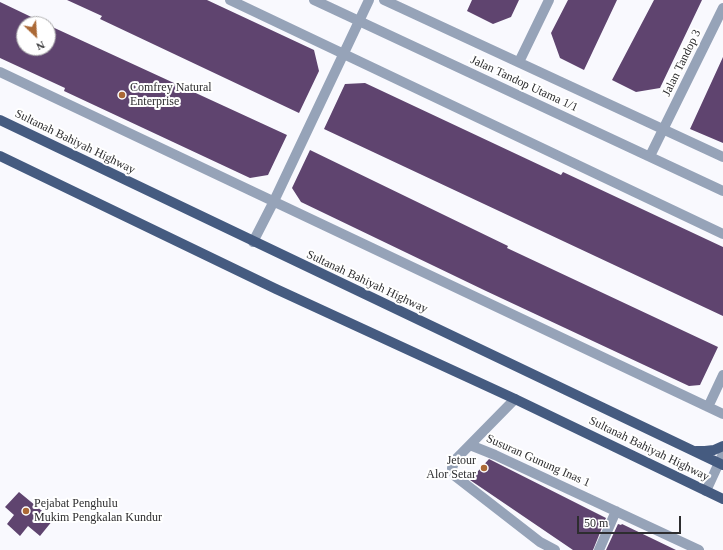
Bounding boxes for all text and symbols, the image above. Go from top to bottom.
north arrow [16,16,56,56]
street label: Jalan Tandop 3 [660,27,704,99]
text: N [35,39,47,53]
street label: Jalan Tandop Utama 1/1 [468,53,580,115]
place label: Comfrey Natural Enterprise [130,81,212,109]
marker: Comfrey Natural Enterprise [117,90,127,100]
street label: Sultanah Bahiyah Highway [13,107,137,177]
street label: Sultanah Bahiyah Highway [304,248,430,316]
street label: Sultanah Bahiyah Highway [587,414,711,484]
street label: Susuran Gunung Inas 1 [484,432,592,490]
place label: Jetour Alor Setar [426,454,476,482]
marker: Jetour Alor Setar [479,463,489,473]
place label: Pejabat Penghulu Mukim Pengkalan Kundur [34,497,162,525]
marker: Pejabat Penghulu Mukim Pengkalan Kundur [21,506,31,516]
scale bar [579,508,683,534]
text: 50 m [584,516,608,530]

